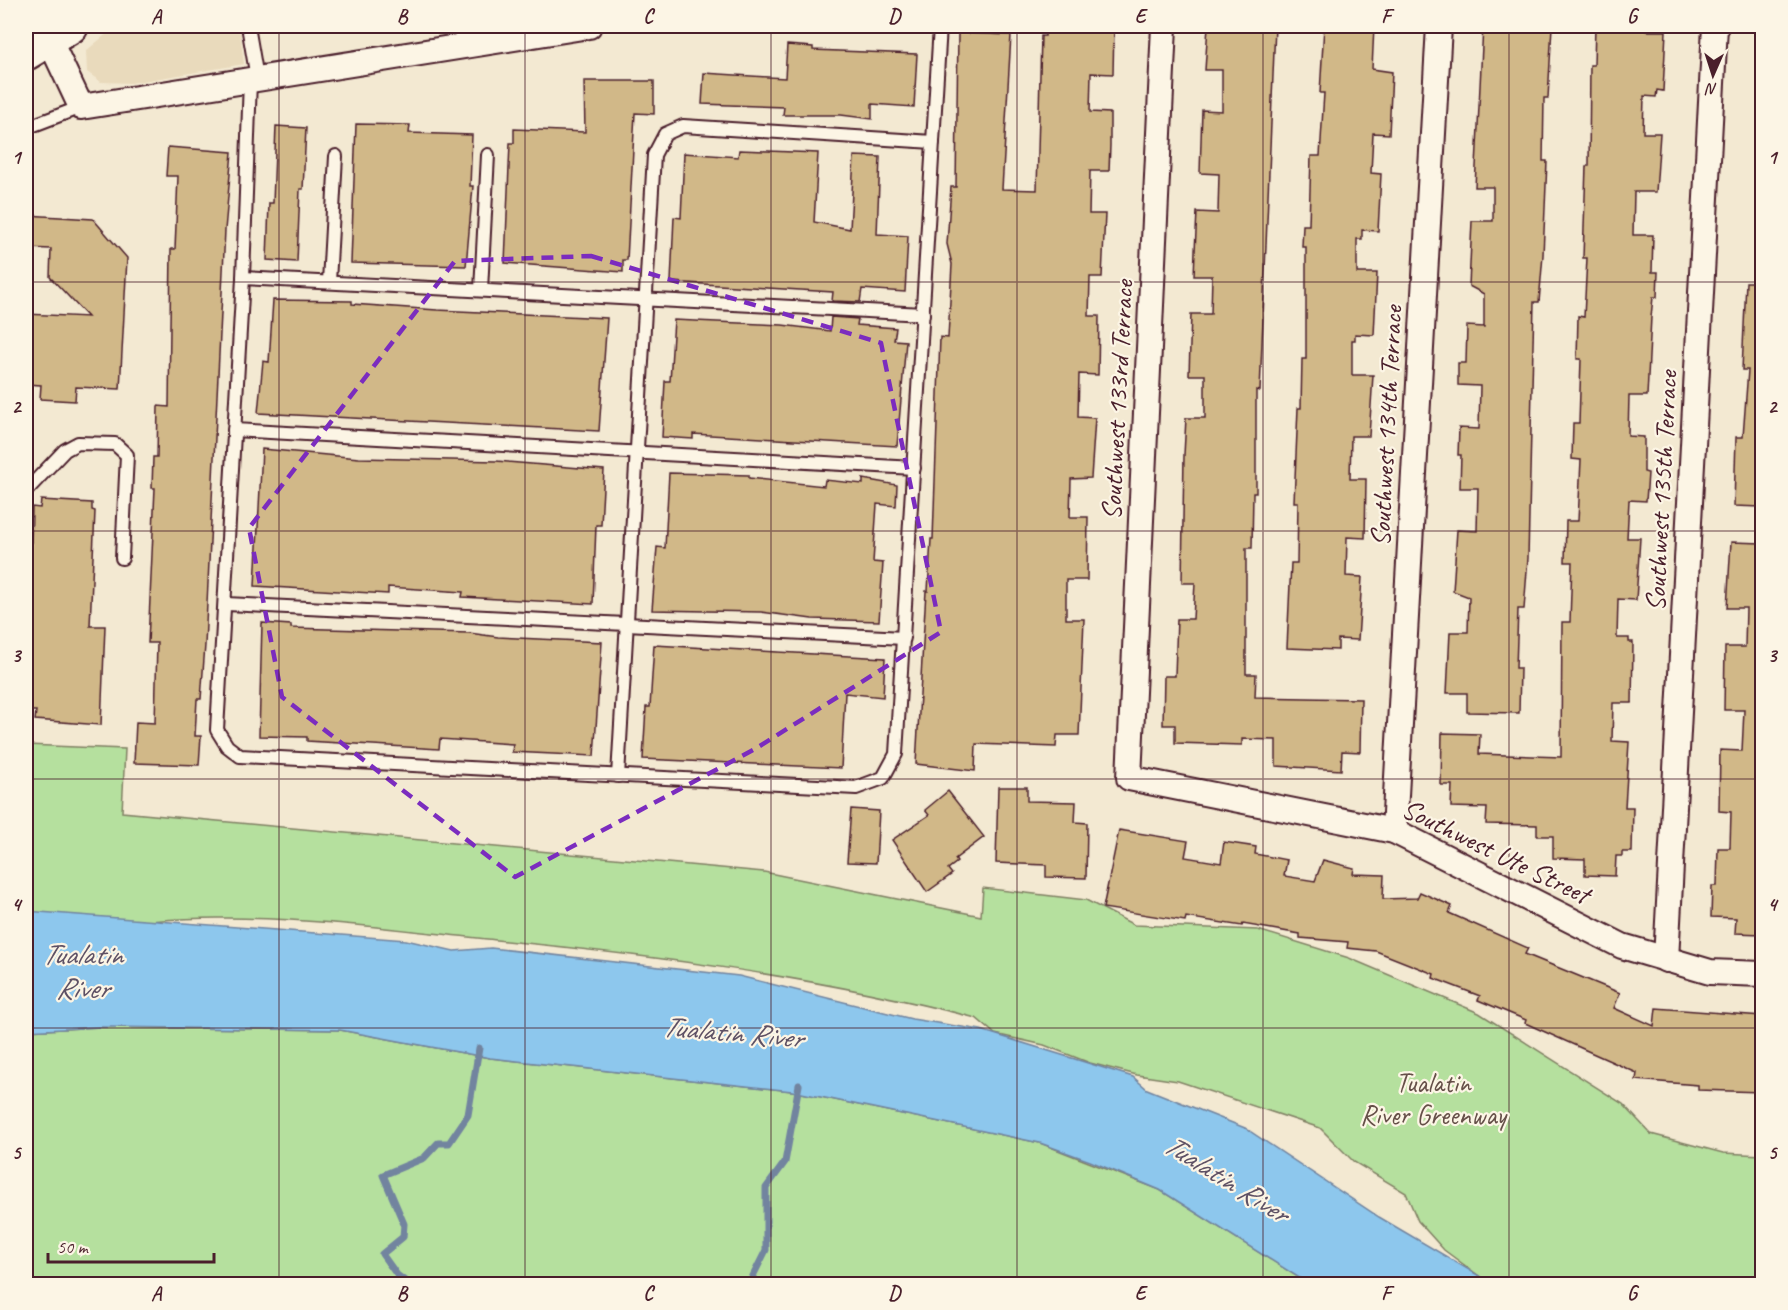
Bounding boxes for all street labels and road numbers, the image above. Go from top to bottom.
street label: Southwest 133rd Terrace [1093,277,1141,521]
street label: Southwest 134th Terrace [1362,303,1410,547]
street label: Southwest 135th Terrace [1637,368,1685,612]
street label: Southwest Ute Street [1396,790,1599,913]

